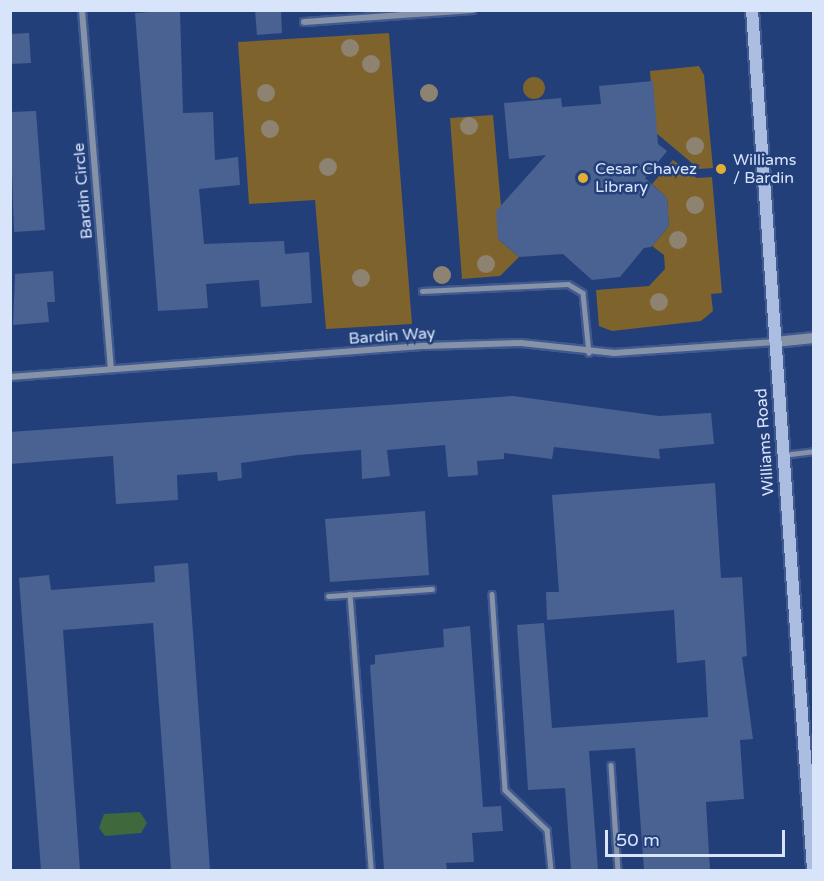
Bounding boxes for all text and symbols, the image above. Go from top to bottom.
street label: Bardin Circle [69,142,97,240]
place label: Williams / Bardin [733,150,796,188]
place label: Cesar Chavez Library [595,159,697,197]
marker: Williams / Bardin [714,162,728,176]
marker: Cesar Chavez Library [576,171,590,185]
street label: Bardin Way [348,323,436,349]
street label: Williams Road [752,388,778,496]
scale bar [608,818,788,856]
text: 50 m [616,829,660,851]

